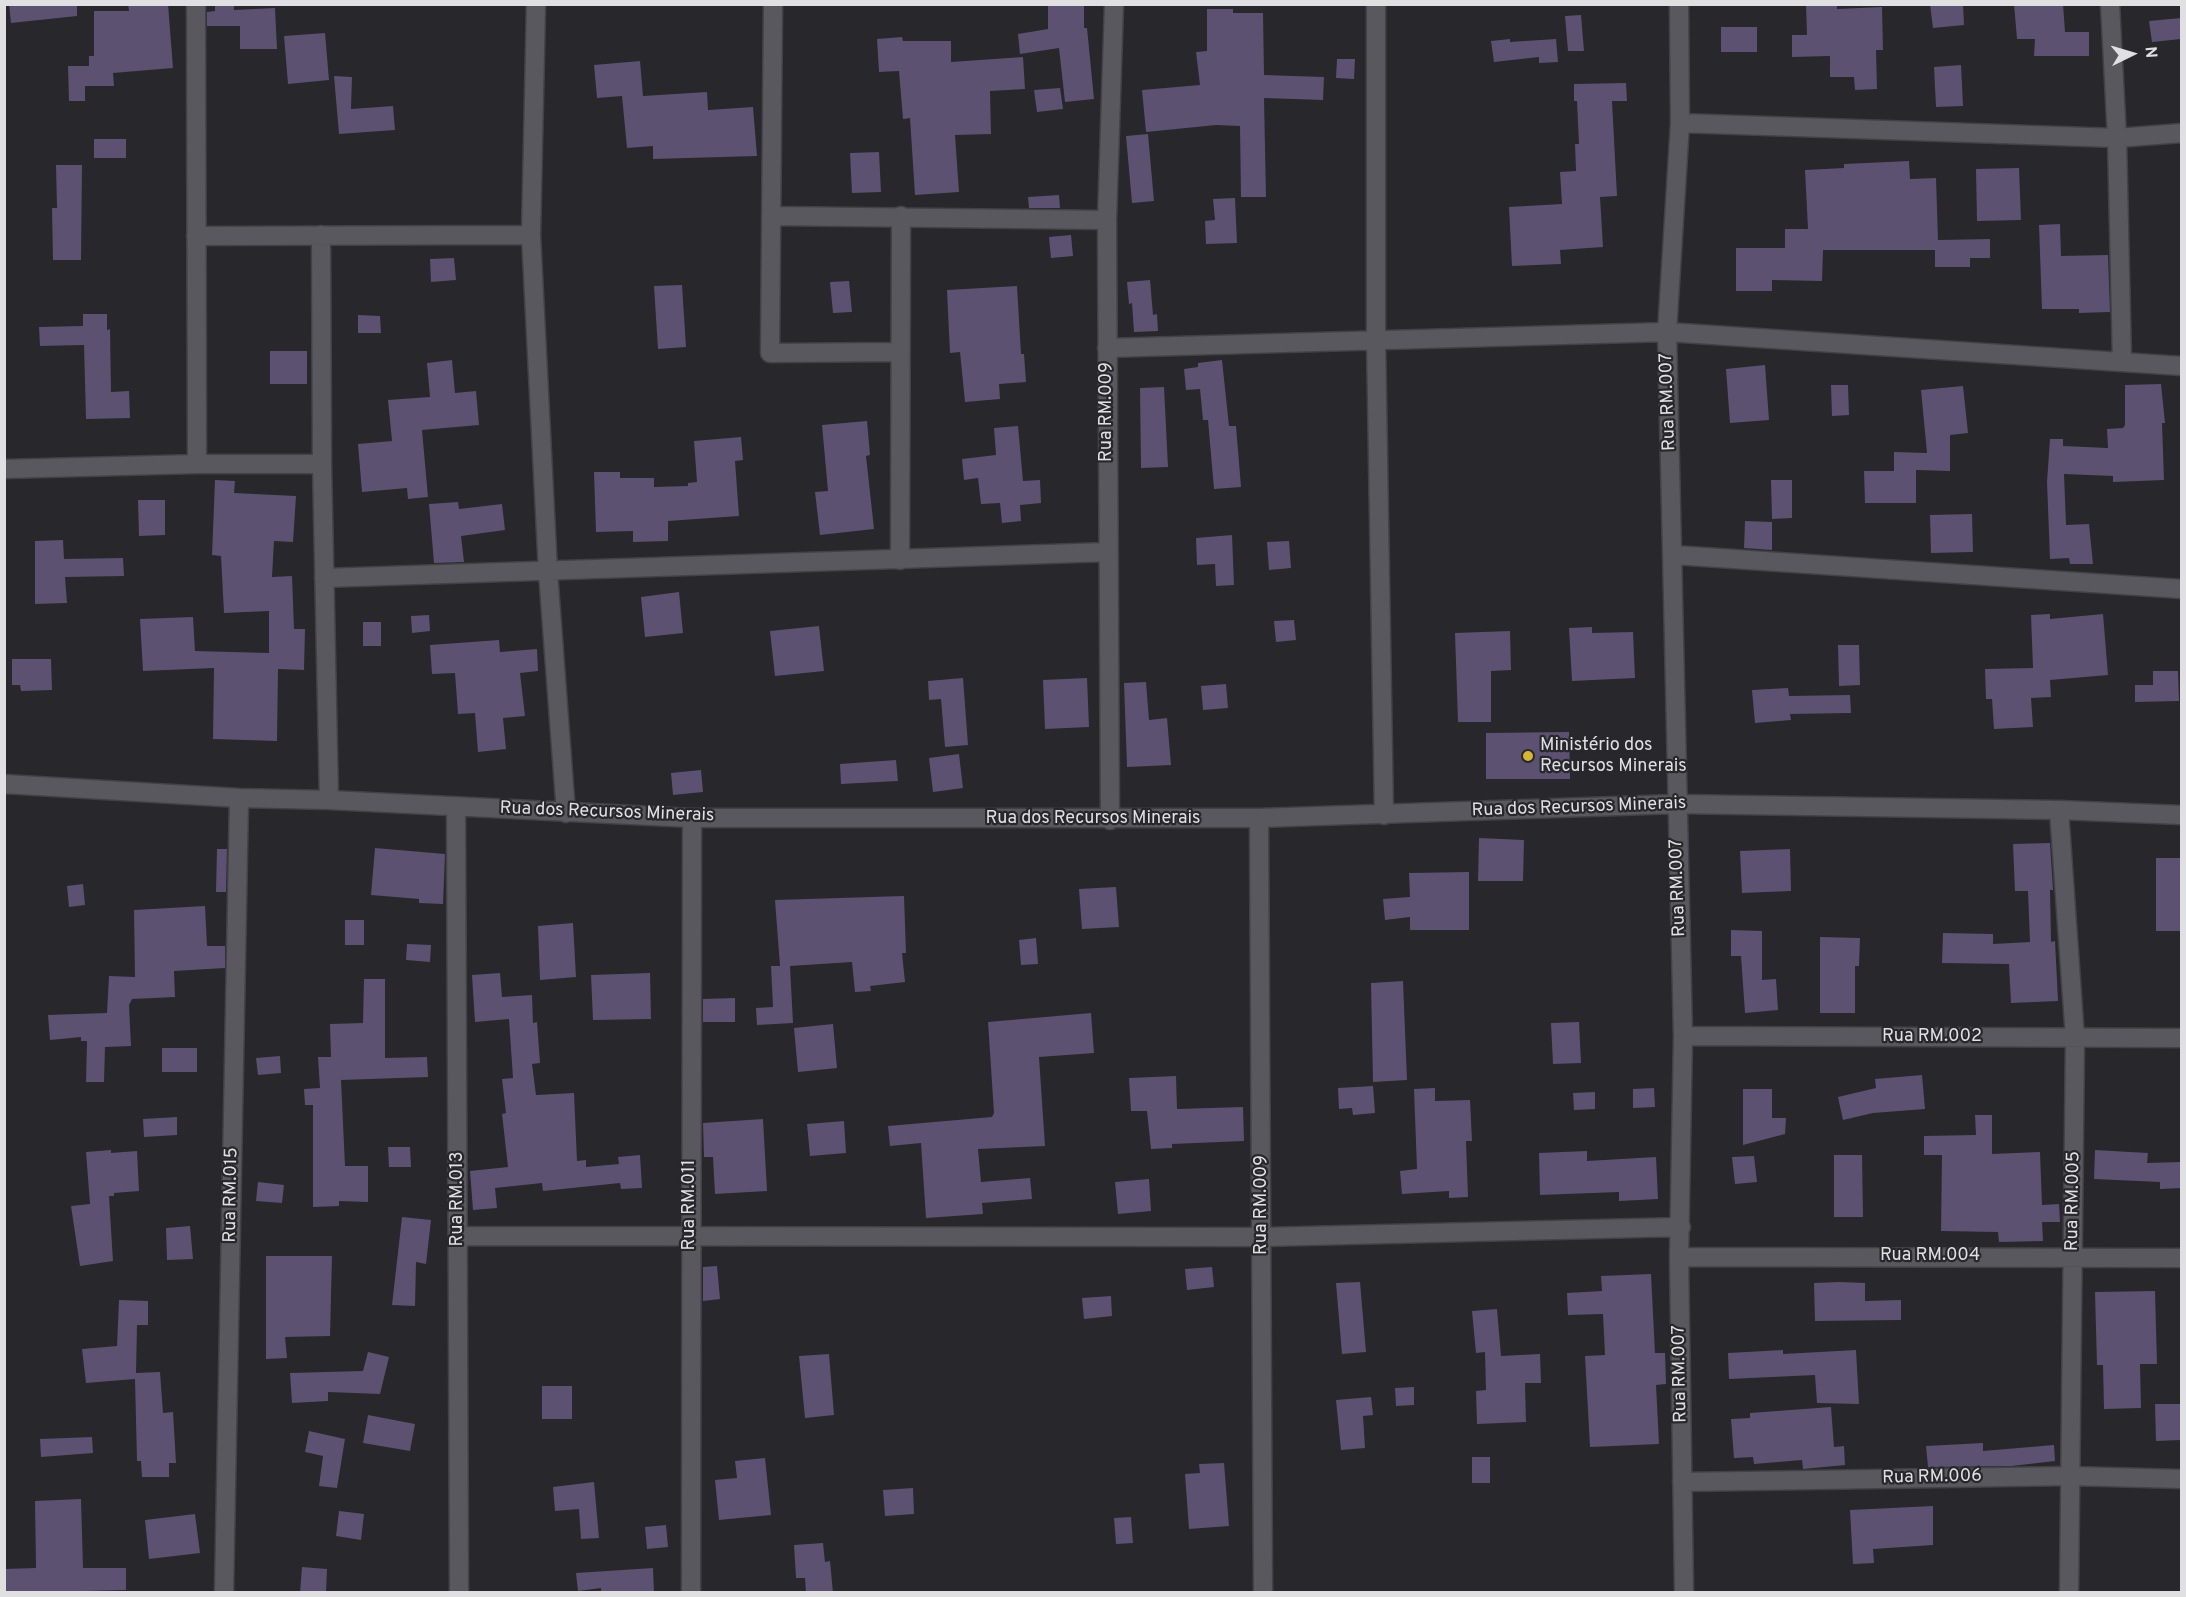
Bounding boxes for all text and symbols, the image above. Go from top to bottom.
north arrow [2102,24,2162,84]
text: N [2139,46,2160,59]
street label: Rua RM.007 [1656,353,1682,451]
street label: Rua RM.009 [1096,362,1118,462]
place label: Ministério dos Recursos Minerais [1540,735,1687,777]
marker: Ministério dos Recursos Minerais [1521,749,1535,763]
street label: Rua dos Recursos Minerais [1471,793,1687,823]
street label: Rua dos Recursos Minerais [499,798,715,828]
street label: Rua dos Recursos Minerais [986,808,1200,830]
street label: Rua RM.007 [1666,839,1692,937]
street label: Rua RM.002 [1882,1026,1982,1048]
street label: Rua RM.015 [220,1147,244,1243]
street label: Rua RM.013 [447,1151,469,1247]
street label: Rua RM.005 [2062,1151,2086,1251]
street label: Rua RM.009 [1251,1155,1273,1255]
street label: Rua RM.011 [679,1159,701,1251]
street label: Rua RM.004 [1880,1245,1980,1267]
street label: Rua RM.007 [1669,1325,1693,1423]
street label: Rua RM.006 [1882,1466,1982,1490]

